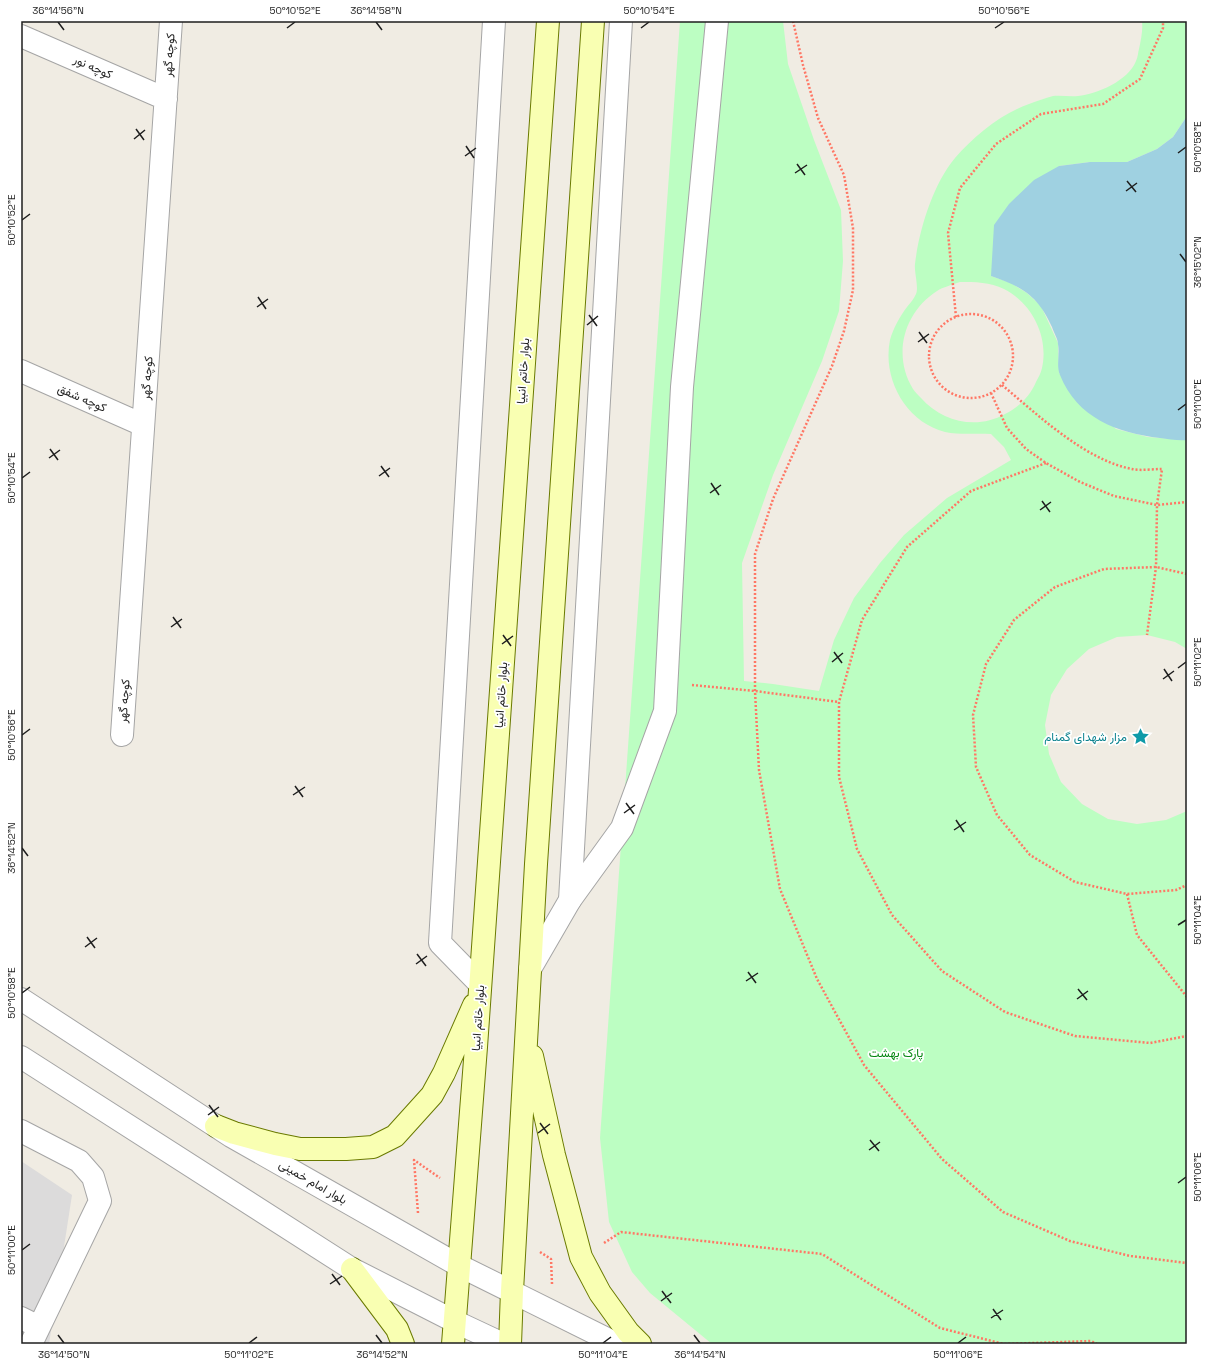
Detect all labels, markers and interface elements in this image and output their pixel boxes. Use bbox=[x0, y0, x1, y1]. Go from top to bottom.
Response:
text: 36°14'56"N bbox=[32, 4, 84, 17]
text: 50°10'52"E bbox=[269, 4, 321, 17]
text: 36°14'58"N bbox=[350, 4, 402, 17]
text: 50°10'54"E bbox=[623, 4, 675, 17]
text: 50°10'56"E bbox=[978, 4, 1030, 17]
street label: کوچه گهر bbox=[159, 33, 179, 78]
street label: کوچه نور bbox=[70, 51, 115, 83]
text: 50°10'58"E bbox=[1191, 121, 1204, 173]
text: 50°10'52"E bbox=[5, 194, 18, 246]
text: 36°15'02"N bbox=[1191, 236, 1204, 288]
street label: بلوار خاتم انبیا bbox=[513, 337, 533, 405]
street label: کوچه گهر bbox=[137, 356, 157, 401]
text: 50°11'00"E bbox=[1191, 379, 1204, 429]
street label: کوچه شفق bbox=[55, 380, 109, 416]
text: 50°10'54"E bbox=[5, 452, 18, 504]
text: 50°11'02"E bbox=[1191, 637, 1204, 687]
street label: بلوار خاتم انبیا bbox=[491, 661, 511, 729]
street label: کوچه گهر bbox=[114, 679, 134, 724]
text: 50°10'56"E bbox=[5, 709, 18, 761]
place icon: مزار شهدای گمنام bbox=[1130, 727, 1150, 747]
place label: مزار شهدای گمنام bbox=[1044, 729, 1127, 745]
text: 36°14'52"N bbox=[5, 822, 18, 874]
text: 50°11'04"E bbox=[1191, 895, 1204, 945]
text: 50°10'58"E bbox=[5, 967, 18, 1019]
street label: بلوار خاتم انبیا bbox=[468, 984, 488, 1052]
park label: پارک بهشت bbox=[869, 1045, 923, 1061]
text: 50°11'06"E bbox=[1191, 1152, 1204, 1202]
street label: بلوار امام خمینی bbox=[276, 1156, 350, 1208]
text: 50°11'00"E bbox=[5, 1225, 18, 1275]
text: 36°14'50"N bbox=[38, 1348, 90, 1361]
text: 50°11'02"E bbox=[224, 1348, 274, 1361]
text: 36°14'52"N bbox=[356, 1348, 408, 1361]
text: 50°11'04"E bbox=[578, 1348, 628, 1361]
text: 36°14'54"N bbox=[674, 1348, 726, 1361]
text: 50°11'06"E bbox=[933, 1348, 983, 1361]

